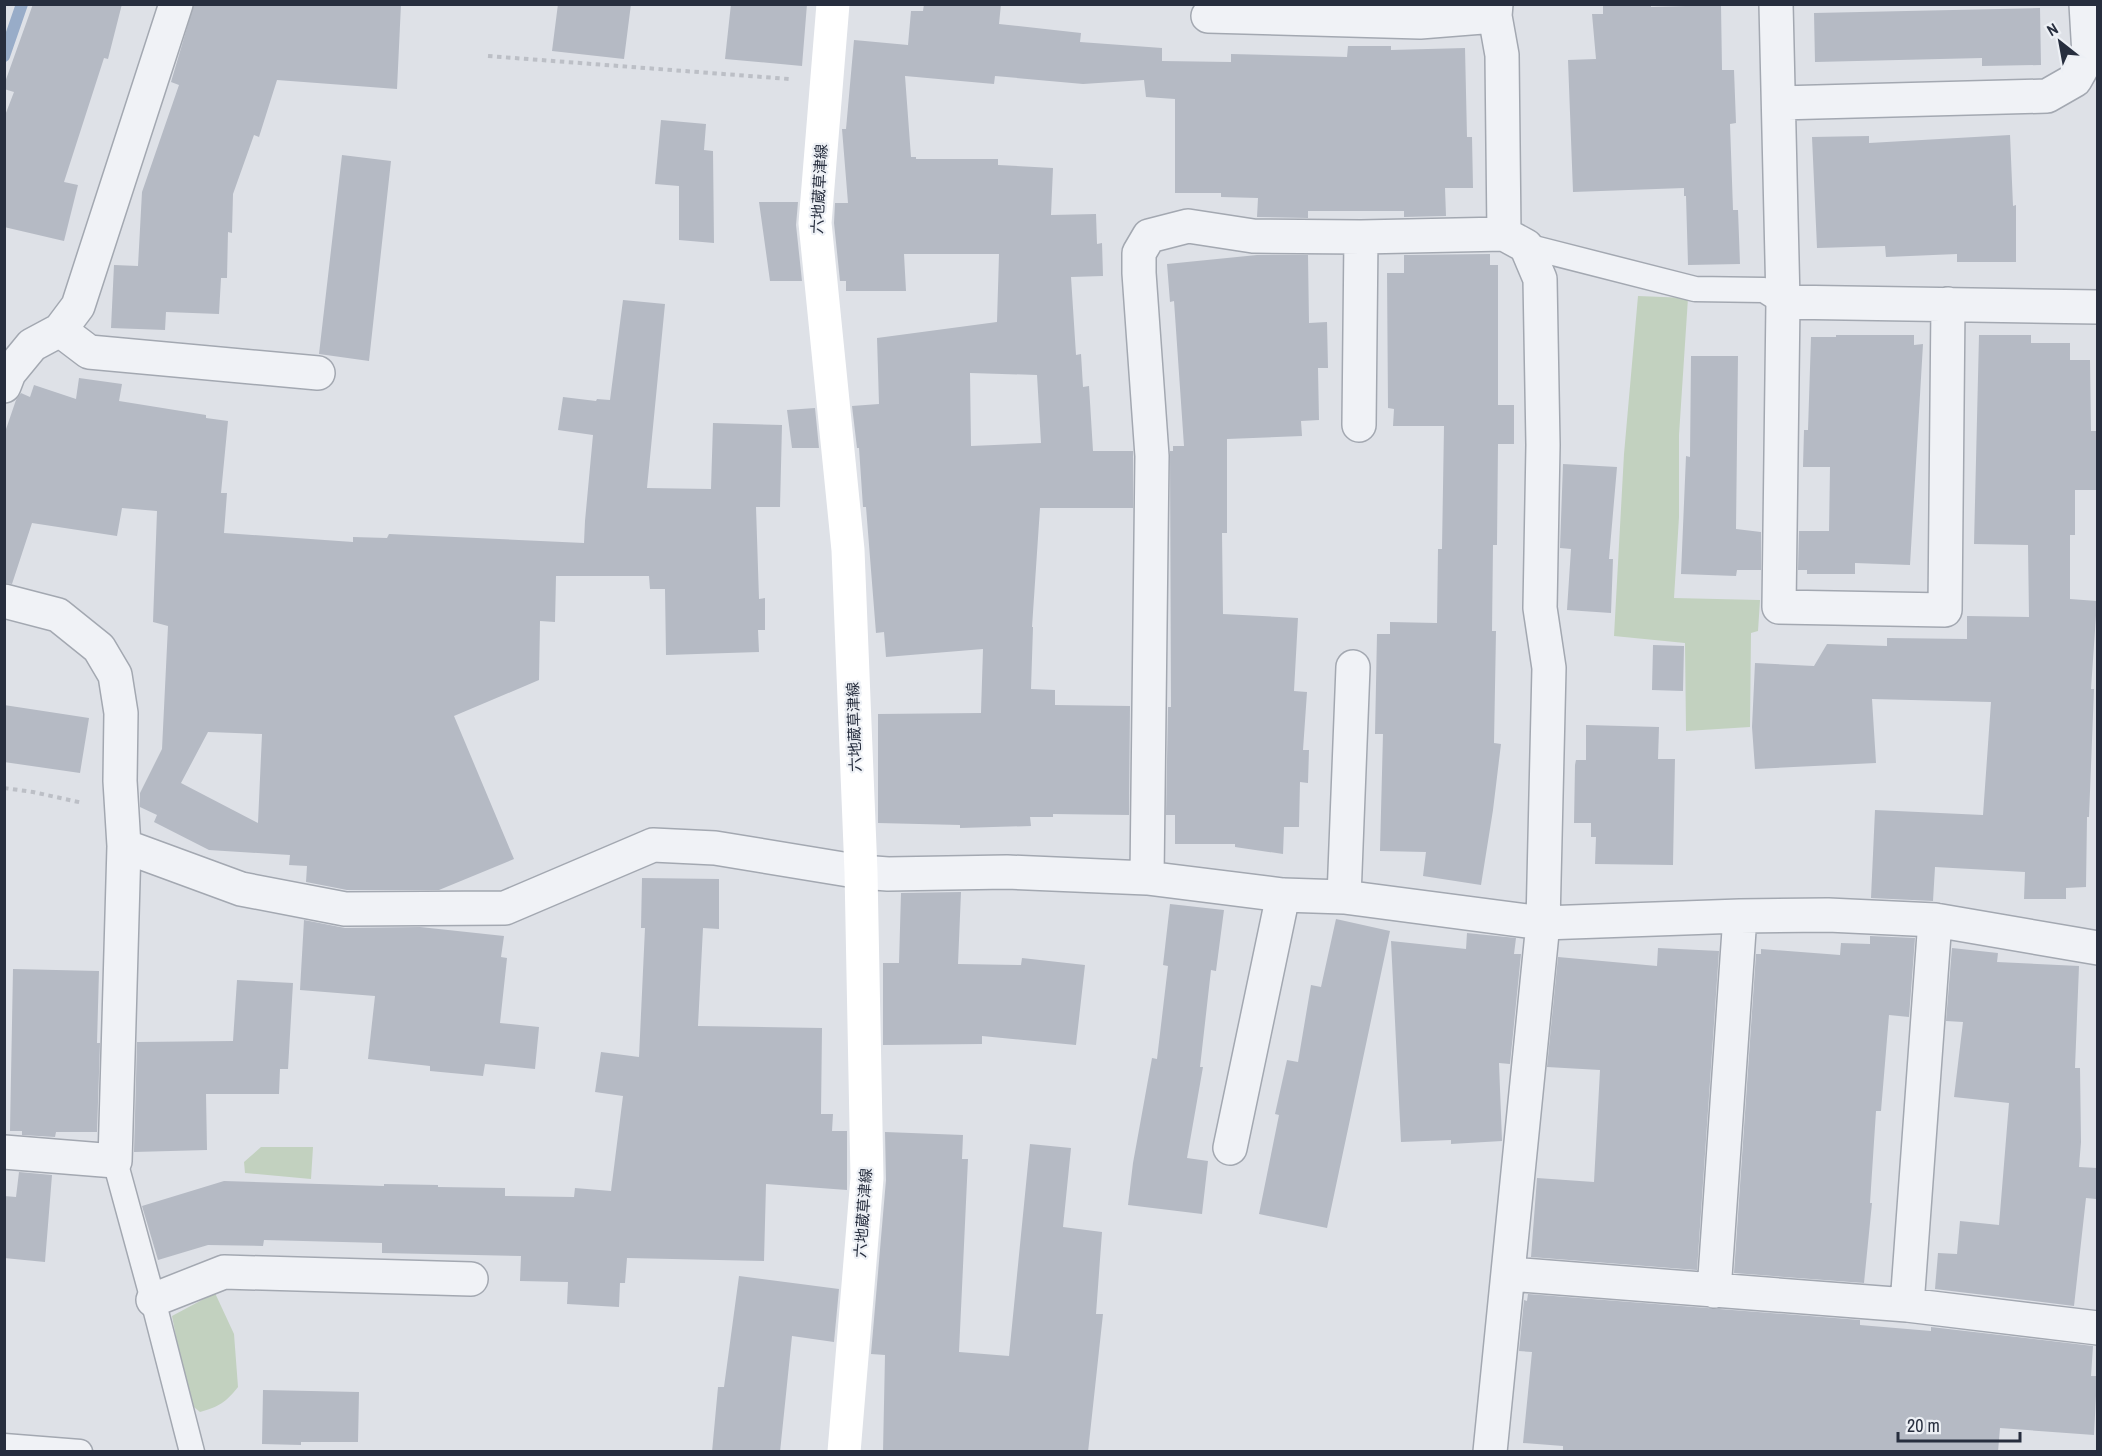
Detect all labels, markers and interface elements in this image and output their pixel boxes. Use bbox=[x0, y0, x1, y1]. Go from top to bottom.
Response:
north arrow bbox=[2030, 12, 2090, 72]
text: N bbox=[2043, 17, 2062, 41]
street label: 六地蔵草津線 bbox=[806, 144, 832, 234]
street label: 六地蔵草津線 bbox=[842, 682, 866, 772]
street label: 六地蔵草津線 bbox=[849, 1167, 877, 1259]
scale bar bbox=[1898, 1405, 2020, 1443]
text: 20 m bbox=[1907, 1413, 1940, 1438]

